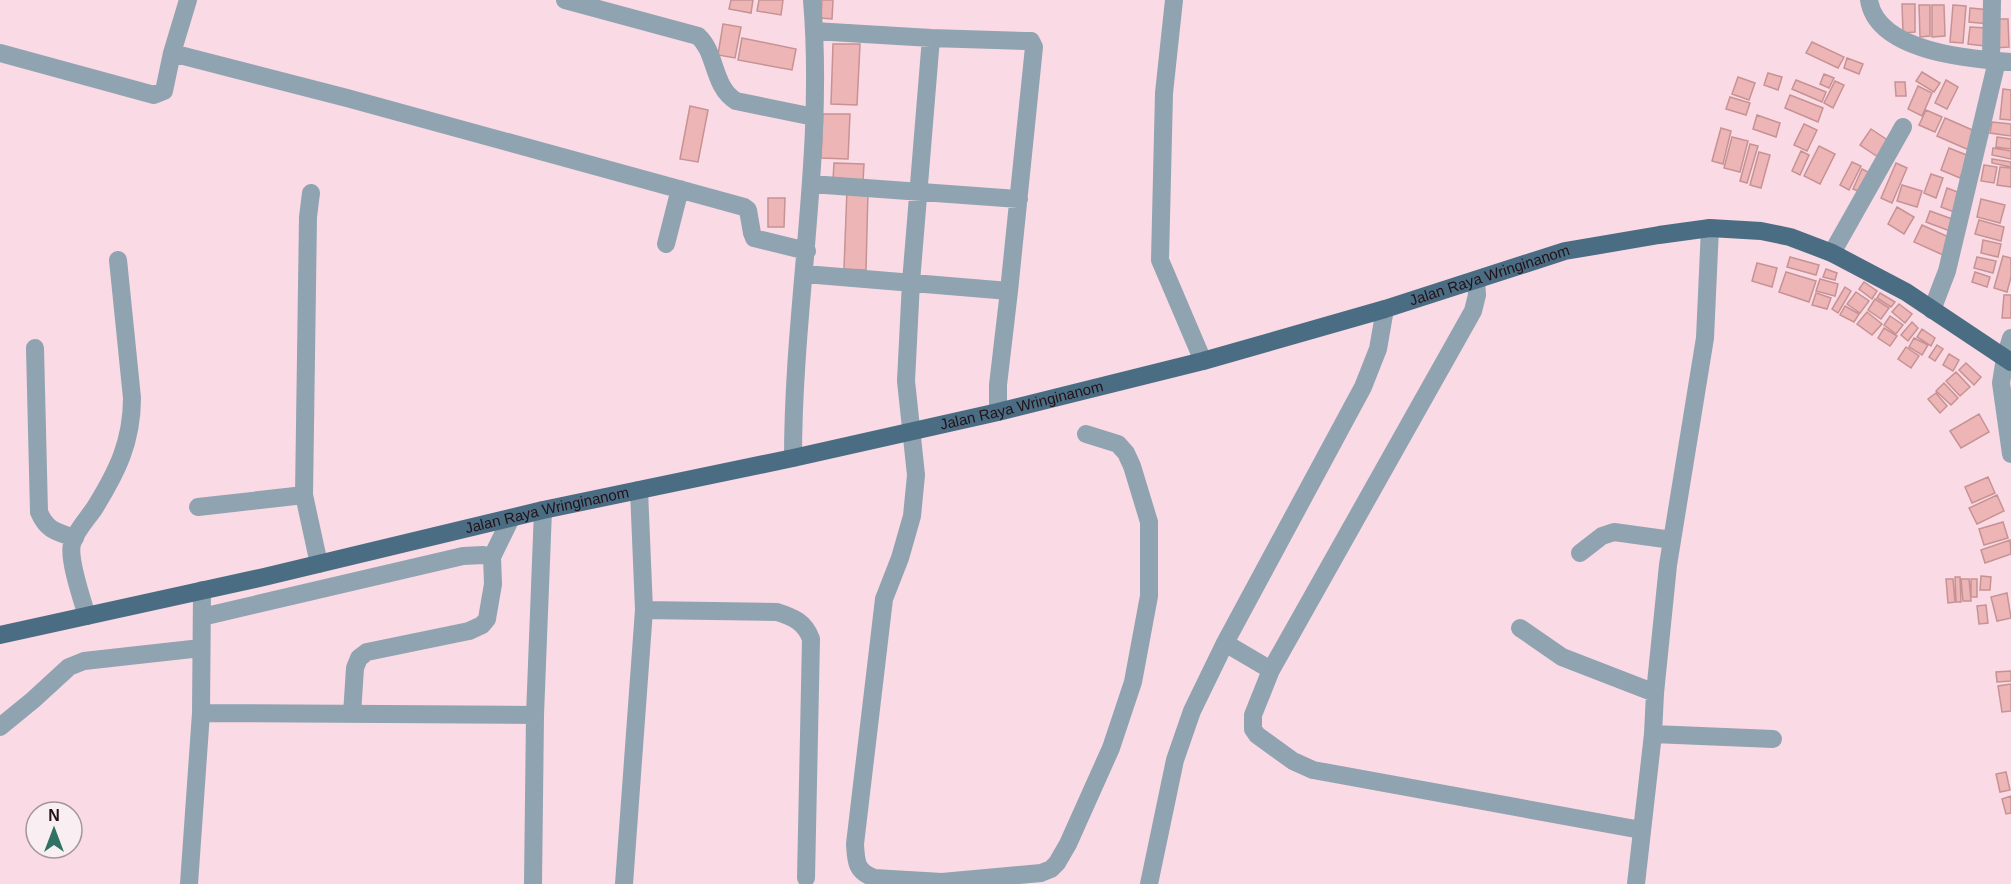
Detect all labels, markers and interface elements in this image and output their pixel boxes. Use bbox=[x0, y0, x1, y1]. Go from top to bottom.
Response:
street label: Jalan Raya Wringinanom bbox=[1407, 241, 1572, 309]
street label: Jalan Raya Wringinanom bbox=[938, 377, 1105, 433]
street label: Jalan Raya Wringinanom bbox=[463, 483, 630, 536]
north arrow bbox=[24, 800, 84, 860]
text: N bbox=[48, 807, 60, 824]

